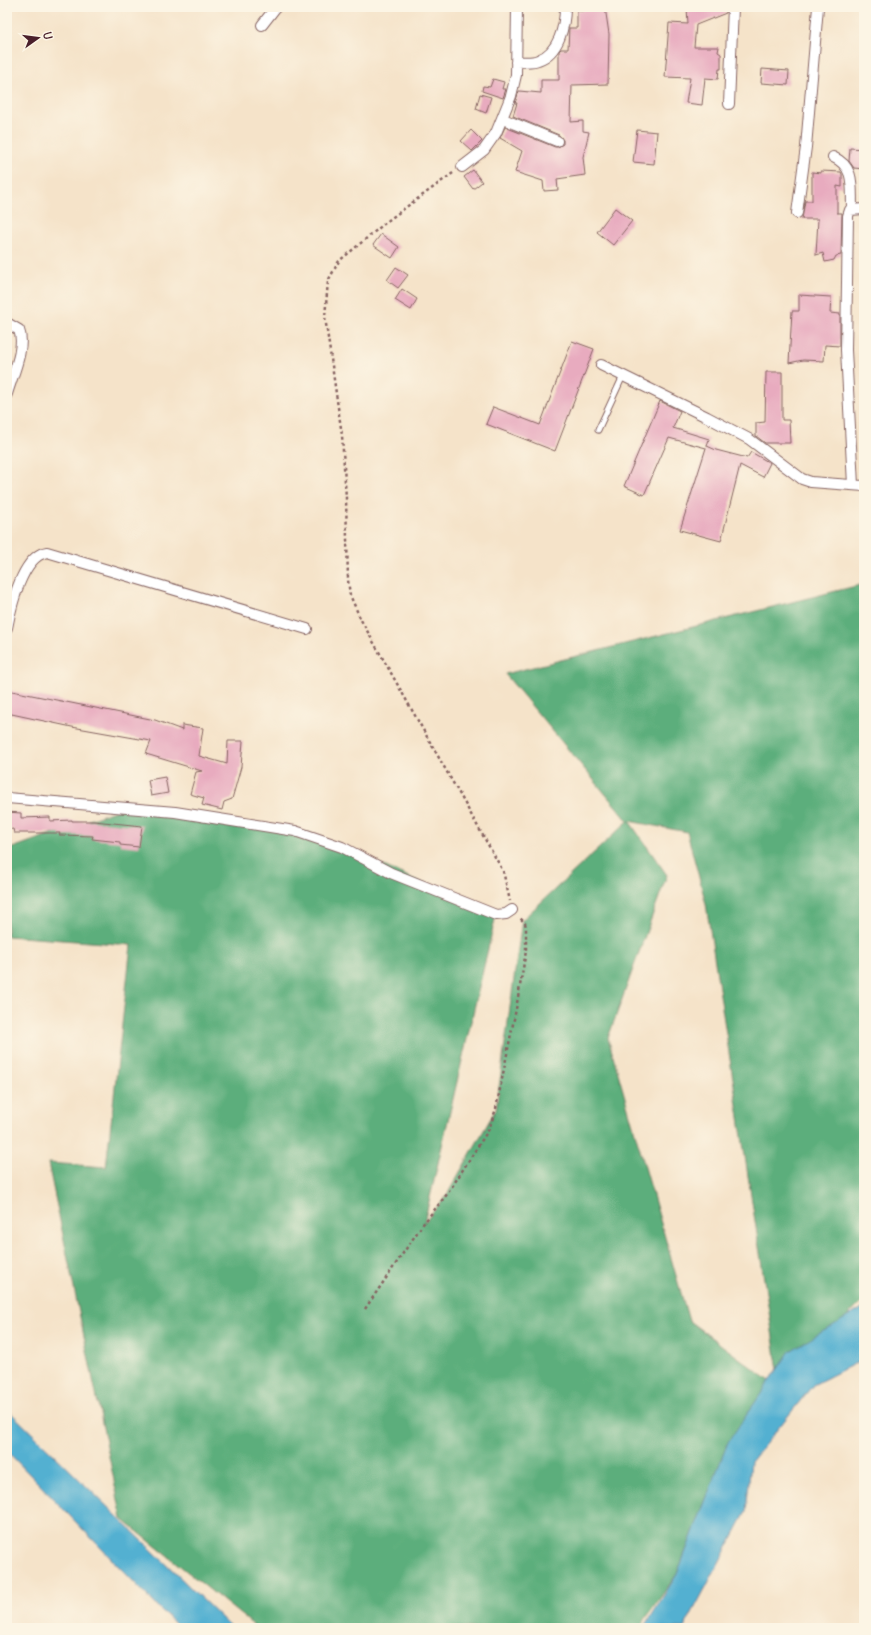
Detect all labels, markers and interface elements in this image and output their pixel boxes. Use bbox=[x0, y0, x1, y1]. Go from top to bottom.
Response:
north arrow bbox=[18, 18, 58, 58]
text: U bbox=[40, 30, 55, 41]

